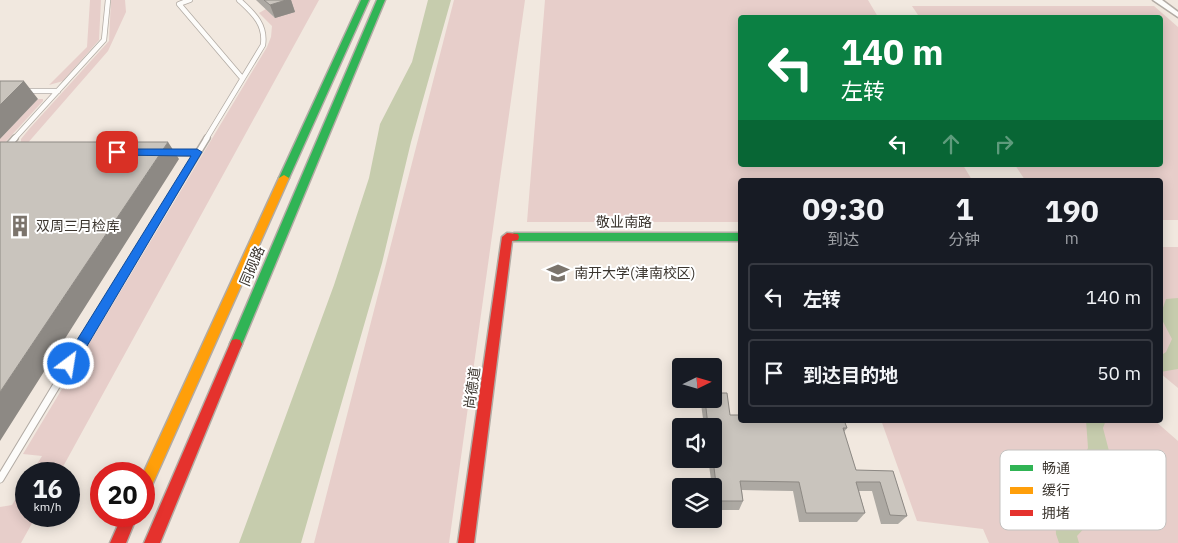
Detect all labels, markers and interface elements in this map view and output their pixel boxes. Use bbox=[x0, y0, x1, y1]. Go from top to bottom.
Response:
text: 140 m bbox=[841, 29, 944, 75]
icon: left bbox=[758, 35, 823, 100]
text: 左转 bbox=[841, 76, 885, 105]
icon: left bbox=[884, 130, 912, 158]
icon: ahead bbox=[937, 130, 965, 158]
icon: right bbox=[990, 130, 1018, 158]
pin bbox=[96, 131, 138, 173]
icon: arrive bbox=[103, 138, 131, 166]
text: 09:30 bbox=[802, 189, 884, 228]
text: 1 bbox=[955, 189, 973, 228]
text: 190 bbox=[1045, 191, 1099, 230]
building icon: 双周三月检库 bbox=[7, 213, 33, 239]
street label: 敬业南路 bbox=[596, 213, 652, 231]
place label: 双周三月检库 bbox=[36, 217, 120, 235]
text: m bbox=[1065, 228, 1079, 248]
text: 到达 bbox=[827, 229, 859, 249]
text: 分钟 bbox=[948, 229, 980, 249]
street label: 同砚路 bbox=[236, 243, 268, 289]
school or university icon: 南开大学(津南校区) bbox=[545, 260, 571, 286]
place label: 南开大学(津南校区) bbox=[574, 264, 695, 282]
icon: left bbox=[760, 283, 788, 311]
text: 140 m bbox=[1086, 285, 1141, 309]
text: 左转 bbox=[803, 287, 841, 311]
position arrow bbox=[42, 337, 94, 389]
north arrow bbox=[672, 358, 722, 408]
map controls bbox=[672, 358, 722, 528]
icon: arrive bbox=[760, 359, 788, 387]
text: 50 m bbox=[1097, 361, 1141, 385]
text: 到达目的地 bbox=[803, 363, 898, 387]
street label: 尚德道 bbox=[460, 366, 484, 410]
button: sound bbox=[672, 418, 722, 468]
legend bbox=[1000, 450, 1166, 530]
text: 畅通 bbox=[1042, 459, 1070, 477]
speed limit sign: 20 bbox=[90, 462, 155, 527]
text: 16 bbox=[32, 472, 63, 505]
button: layers bbox=[672, 478, 722, 528]
text: 缓行 bbox=[1042, 481, 1070, 499]
text: km/h bbox=[33, 499, 62, 514]
text: 拥堵 bbox=[1042, 504, 1070, 522]

